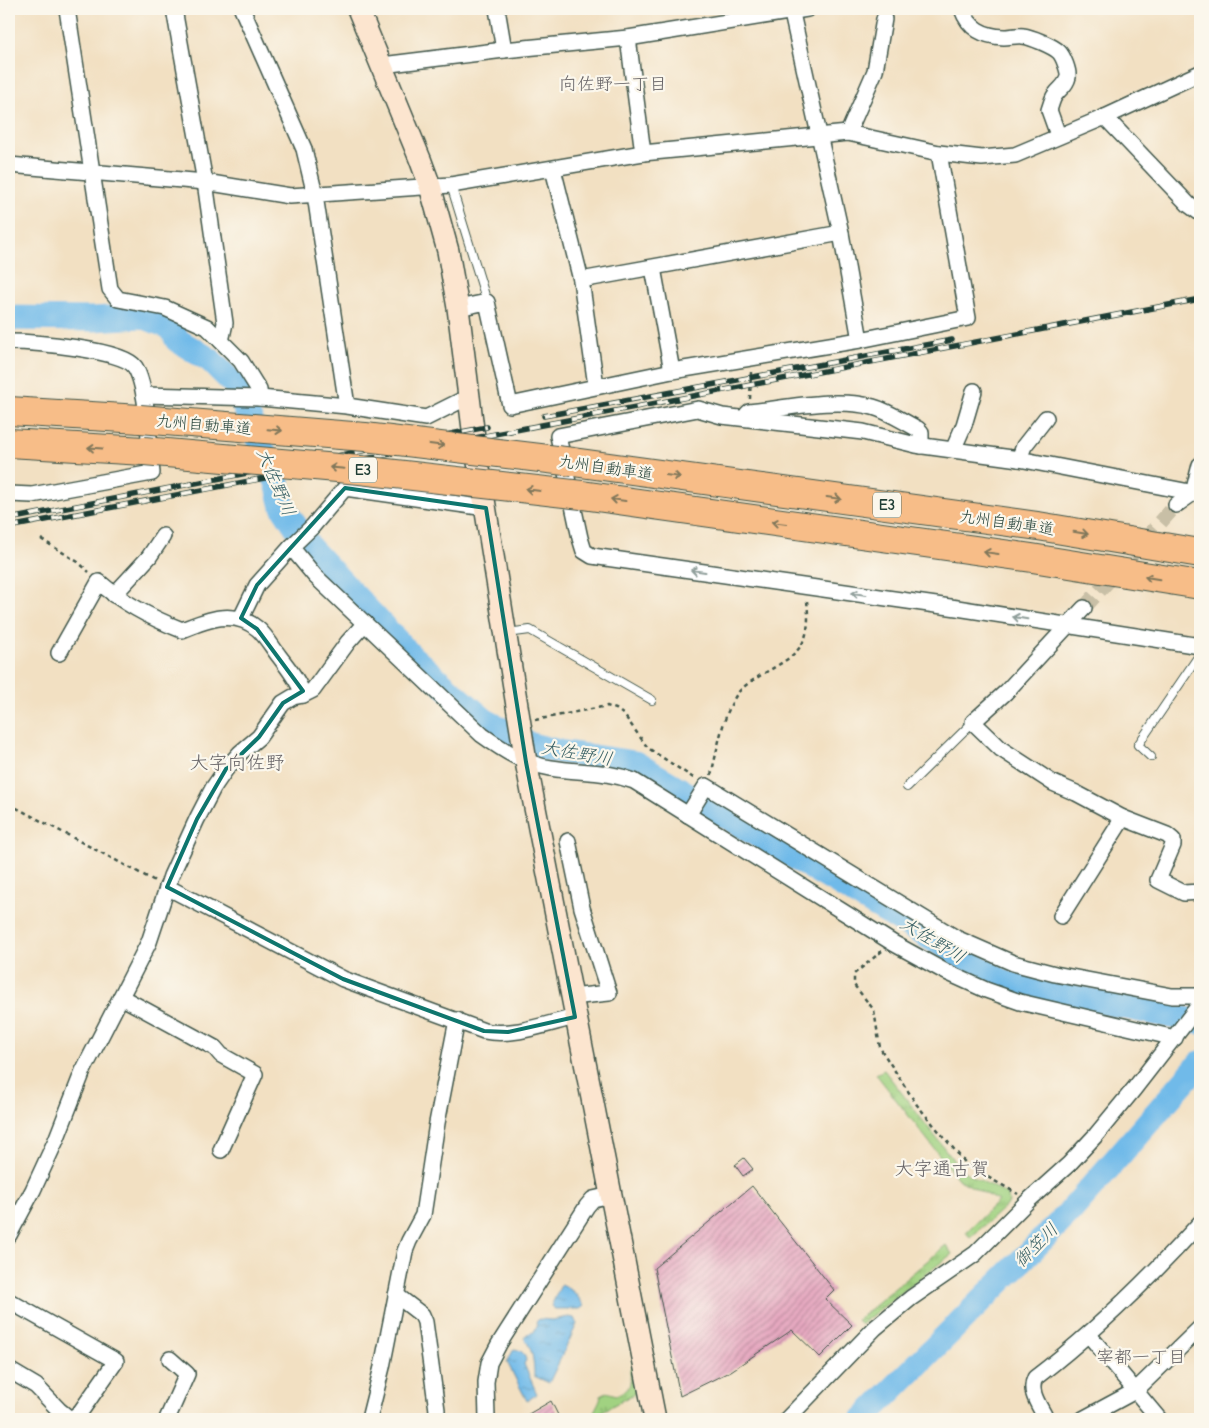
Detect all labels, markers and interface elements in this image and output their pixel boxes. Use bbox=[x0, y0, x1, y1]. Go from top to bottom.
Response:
district label: 向佐野一丁目 bbox=[559, 74, 667, 95]
street label: 九州自動車道 bbox=[155, 412, 253, 438]
one-way arrow bbox=[267, 425, 283, 434]
one-way arrow bbox=[429, 440, 445, 450]
one-way arrow bbox=[87, 444, 103, 453]
water label: 大佐野川 bbox=[252, 445, 299, 519]
street label: 九州自動車道 bbox=[557, 452, 655, 484]
road number: E3 bbox=[349, 458, 377, 482]
one-way arrow bbox=[329, 463, 345, 472]
one-way arrow bbox=[665, 471, 681, 481]
one-way arrow bbox=[525, 485, 541, 495]
road number: E3 bbox=[873, 492, 901, 518]
one-way arrow bbox=[826, 493, 842, 503]
one-way arrow bbox=[610, 495, 626, 505]
street label: 九州自動車道 bbox=[958, 507, 1056, 539]
one-way arrow bbox=[771, 518, 787, 528]
one-way arrow bbox=[1073, 528, 1089, 538]
one-way arrow bbox=[984, 548, 1000, 558]
one-way arrow bbox=[690, 566, 706, 576]
one-way arrow bbox=[1144, 572, 1160, 582]
one-way arrow bbox=[851, 589, 867, 599]
one-way arrow bbox=[1012, 612, 1028, 622]
water label: 大佐野川 bbox=[540, 737, 614, 770]
district label: 大字向佐野 bbox=[189, 752, 285, 774]
water label: 大佐野川 bbox=[896, 913, 969, 968]
district label: 大字通古賀 bbox=[894, 1158, 990, 1180]
water label: 御笠川 bbox=[1010, 1219, 1063, 1272]
district label: 宰都一丁目 bbox=[1096, 1347, 1186, 1368]

